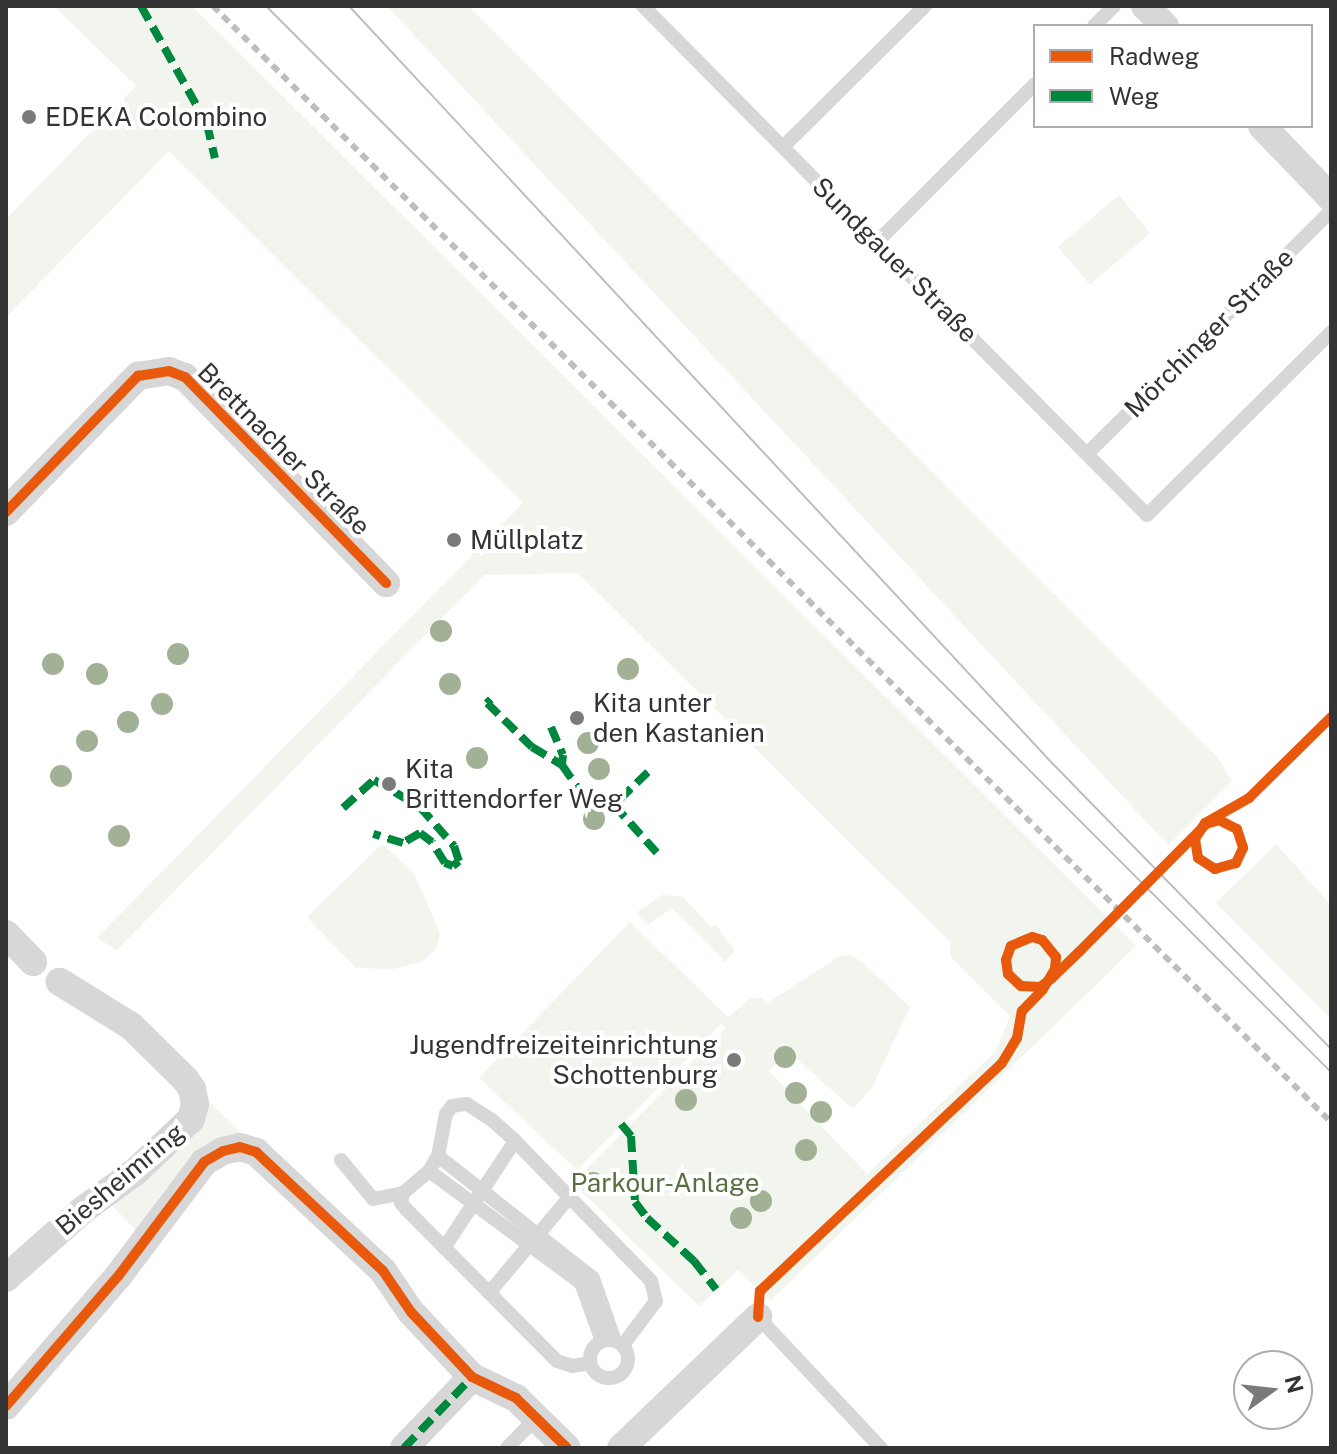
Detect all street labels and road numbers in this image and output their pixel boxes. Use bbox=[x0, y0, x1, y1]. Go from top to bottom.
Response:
street label: Sundgauer Straße bbox=[806, 171, 984, 349]
street label: Mörchinger Straße bbox=[1118, 242, 1300, 424]
street label: Brettnacher Straße bbox=[191, 356, 377, 542]
street label: Biesheimring bbox=[49, 1116, 191, 1242]

